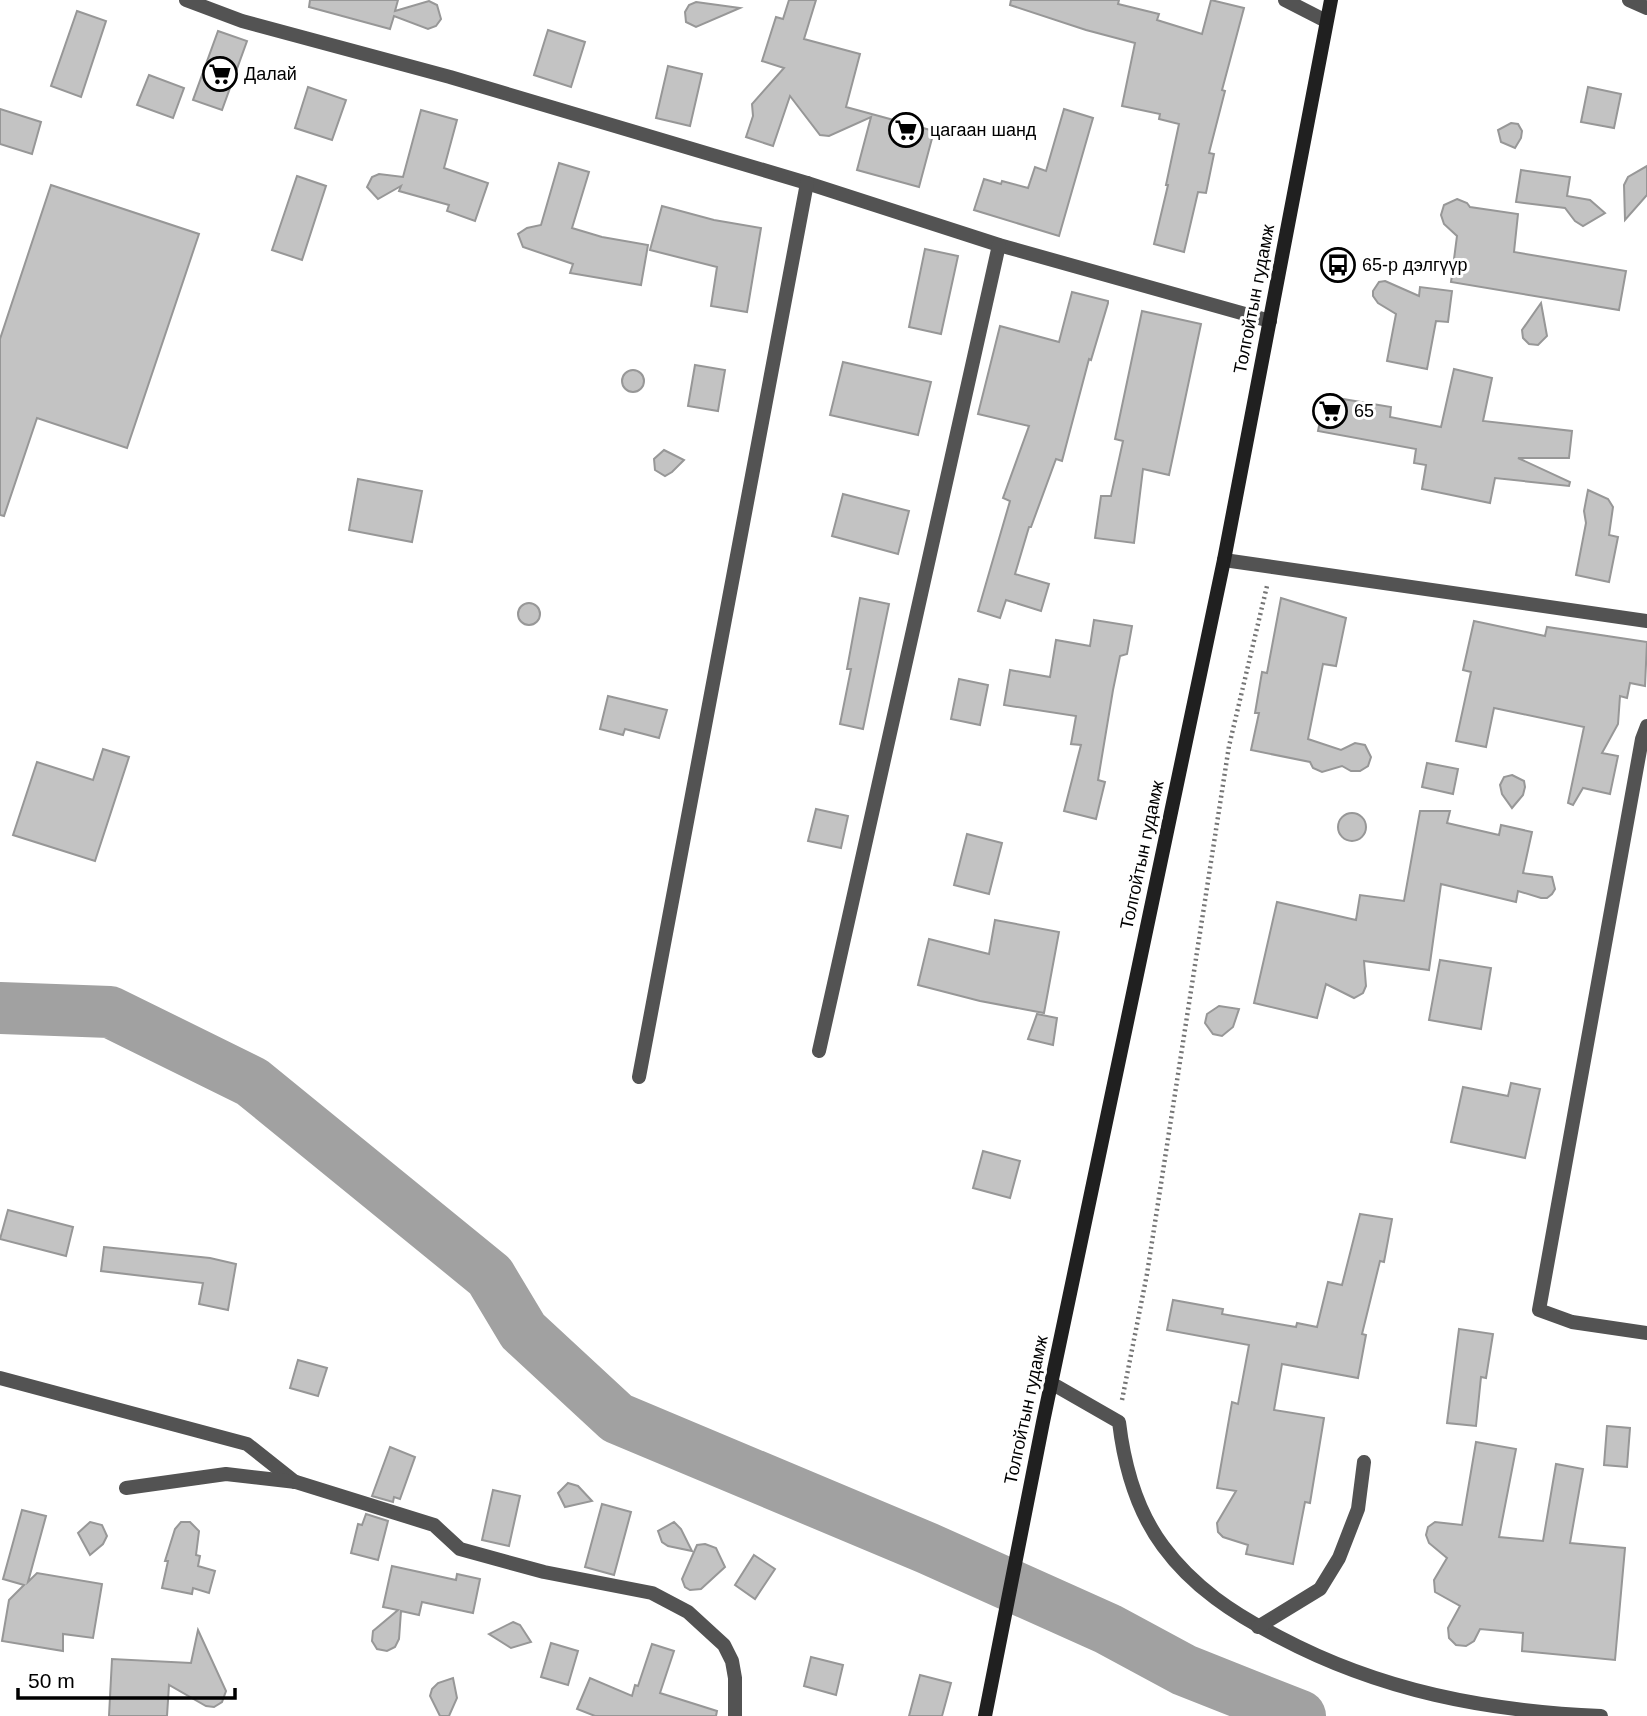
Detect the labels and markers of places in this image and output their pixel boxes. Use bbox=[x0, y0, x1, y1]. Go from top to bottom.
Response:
supermarket icon: Далай bbox=[201, 55, 239, 93]
place label: Далай bbox=[244, 64, 297, 84]
supermarket icon: цагаан шанд bbox=[887, 111, 925, 149]
place label: цагаан шанд bbox=[930, 120, 1037, 140]
bus stop icon: 65-р дэлгүүр bbox=[1319, 246, 1357, 284]
place label: 65-р дэлгүүр bbox=[1362, 255, 1468, 275]
supermarket icon: 65 bbox=[1311, 392, 1349, 430]
place label: 65 bbox=[1354, 401, 1374, 421]

